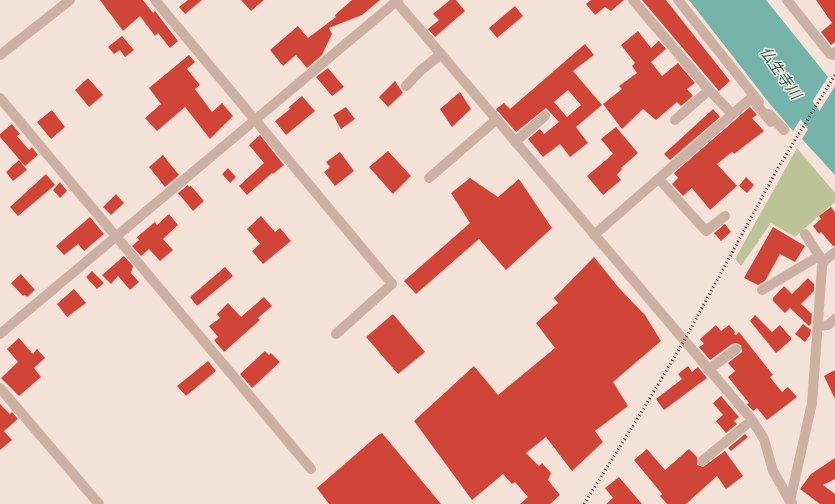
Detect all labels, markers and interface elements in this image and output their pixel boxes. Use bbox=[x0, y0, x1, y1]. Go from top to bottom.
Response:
water label: 仏生寺川 bbox=[755, 43, 805, 103]

